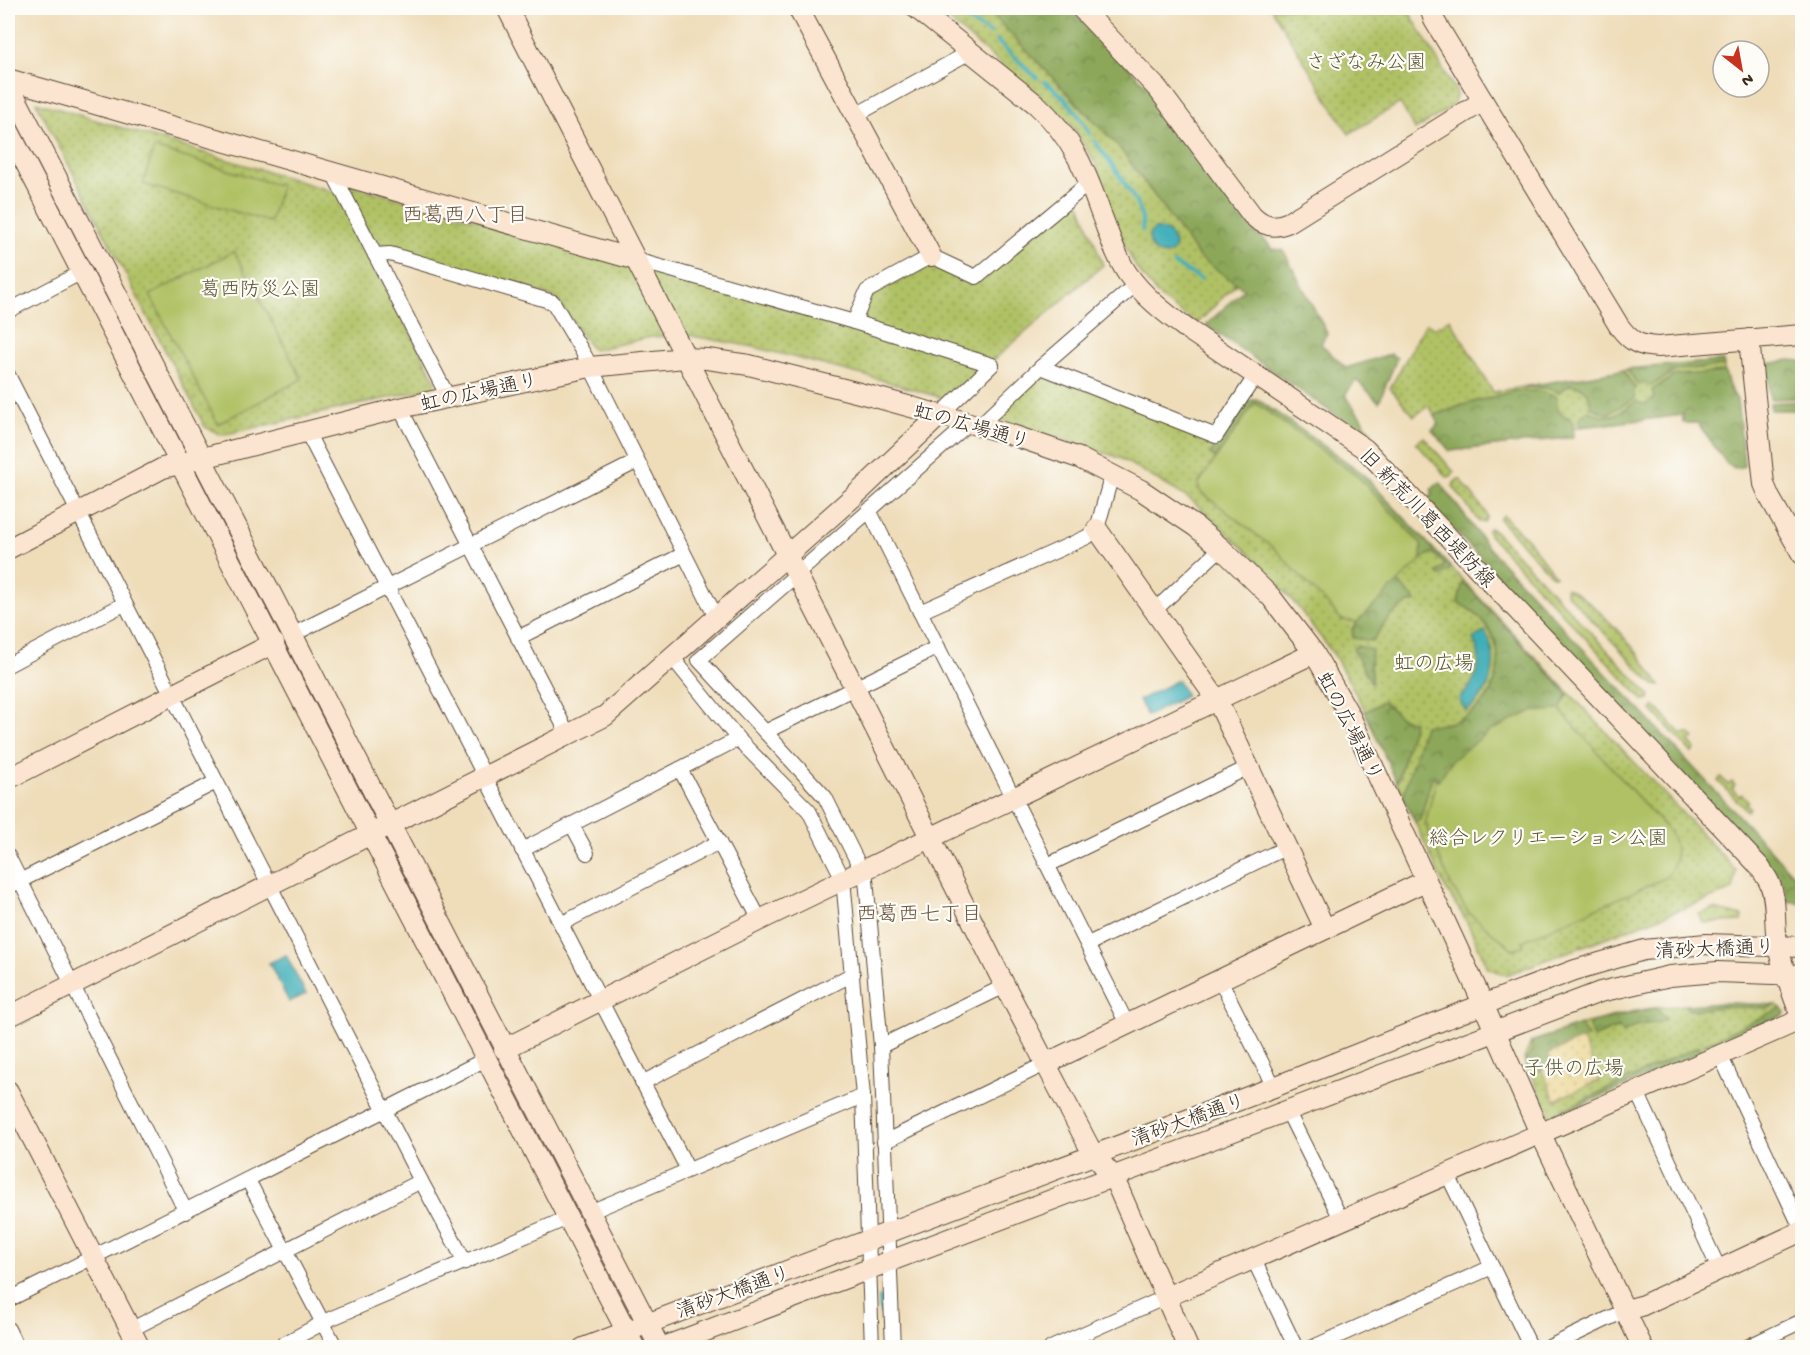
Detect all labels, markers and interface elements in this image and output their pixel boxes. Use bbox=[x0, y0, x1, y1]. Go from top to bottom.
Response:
north arrow bbox=[1711, 39, 1771, 99]
park label: さざなみ公園 bbox=[1306, 52, 1426, 76]
text: N bbox=[1737, 68, 1756, 90]
district label: 西葛西八丁目 bbox=[402, 204, 528, 230]
park label: 葛西防災公園 bbox=[200, 278, 320, 303]
street label: 虹の広場通り bbox=[418, 370, 541, 418]
street label: 虹の広場通り bbox=[910, 400, 1032, 456]
street label: 旧 新荒川葛西堤防線 bbox=[1353, 444, 1499, 594]
park label: 虹の広場 bbox=[1394, 653, 1474, 677]
street label: 虹の広場通り bbox=[1310, 668, 1386, 786]
park label: 総合レクリエーション公園 bbox=[1429, 827, 1667, 852]
district label: 西葛西七丁目 bbox=[856, 903, 982, 929]
street label: 清砂大橋通り bbox=[1655, 936, 1775, 965]
park label: 子供の広場 bbox=[1524, 1058, 1624, 1082]
street label: 清砂大橋通り bbox=[1128, 1089, 1250, 1154]
street label: 清砂大橋通り bbox=[673, 1261, 795, 1326]

